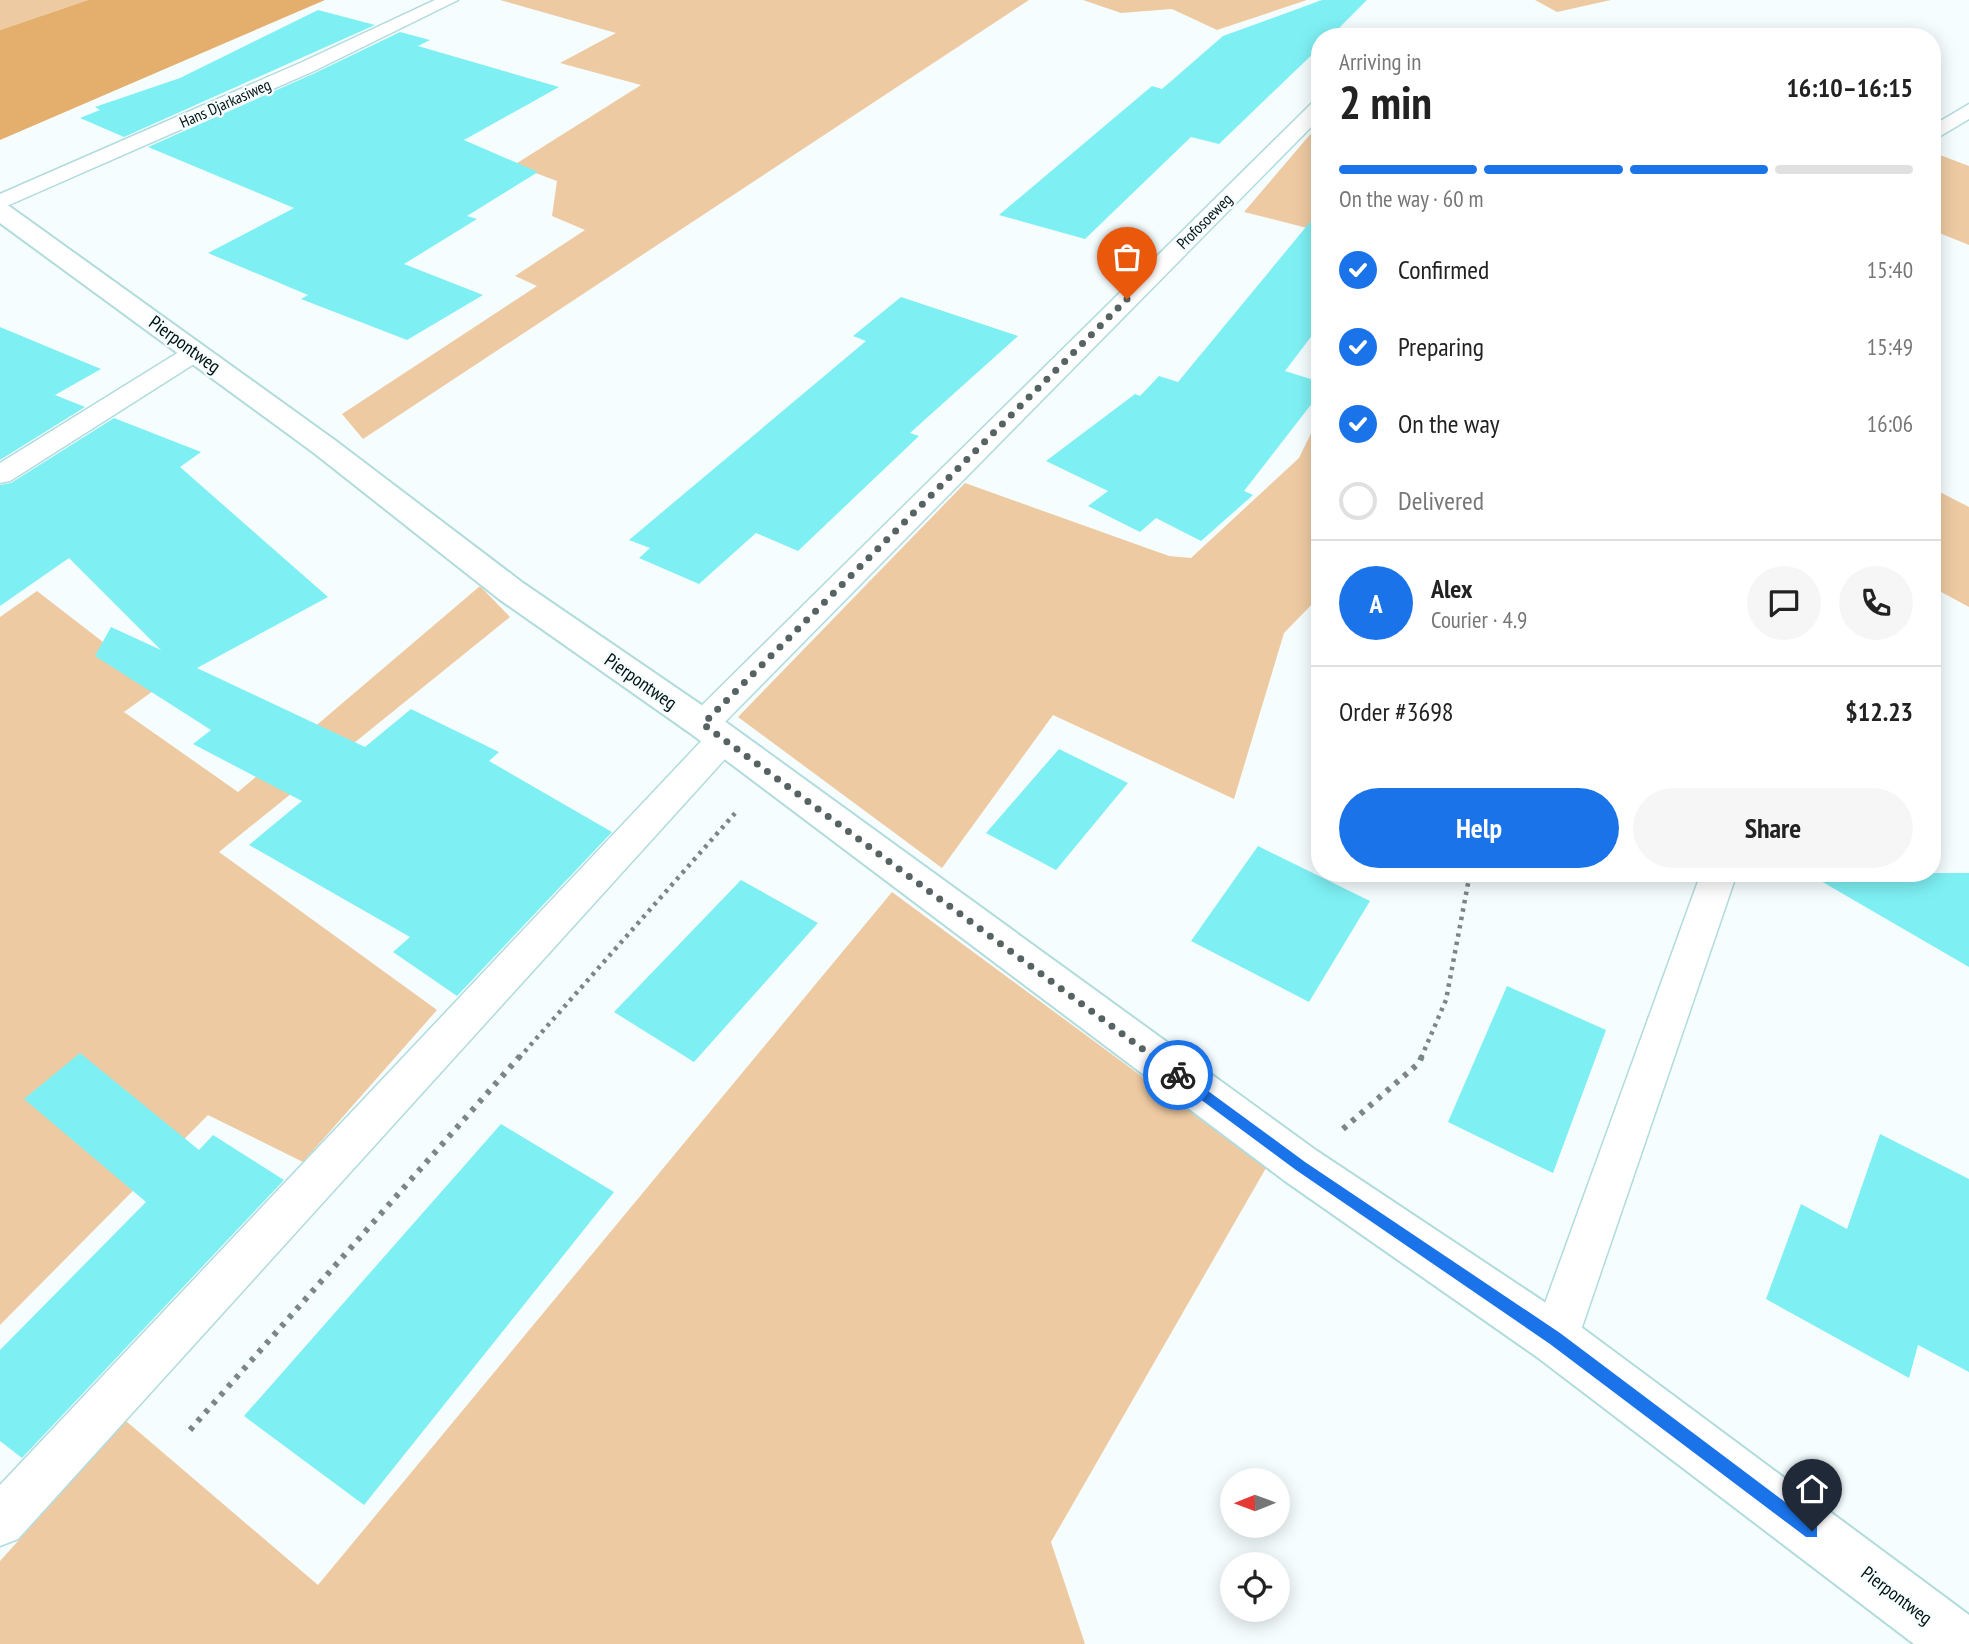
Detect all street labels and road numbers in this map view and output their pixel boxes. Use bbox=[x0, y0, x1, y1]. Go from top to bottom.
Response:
street label: Hans Djarkasiweg bbox=[176, 74, 274, 132]
street label: Profosoeweg bbox=[1172, 189, 1236, 253]
street label: Pierpontweg bbox=[144, 310, 226, 378]
street label: Pierpontweg bbox=[600, 647, 682, 715]
street label: Pierpontweg bbox=[1857, 1561, 1937, 1629]

